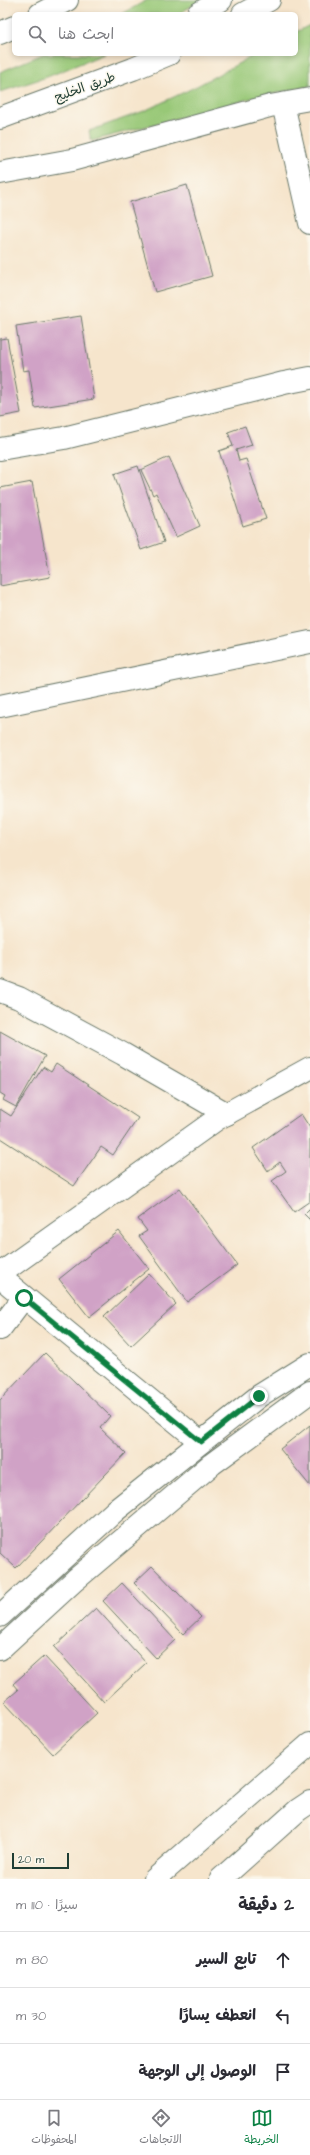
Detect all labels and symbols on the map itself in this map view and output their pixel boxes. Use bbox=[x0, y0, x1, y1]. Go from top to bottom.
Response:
street label: طريق الخليج bbox=[52, 68, 118, 106]
route start bbox=[15, 1289, 33, 1307]
route end bbox=[250, 1387, 268, 1405]
scale bar bbox=[12, 1851, 69, 1870]

